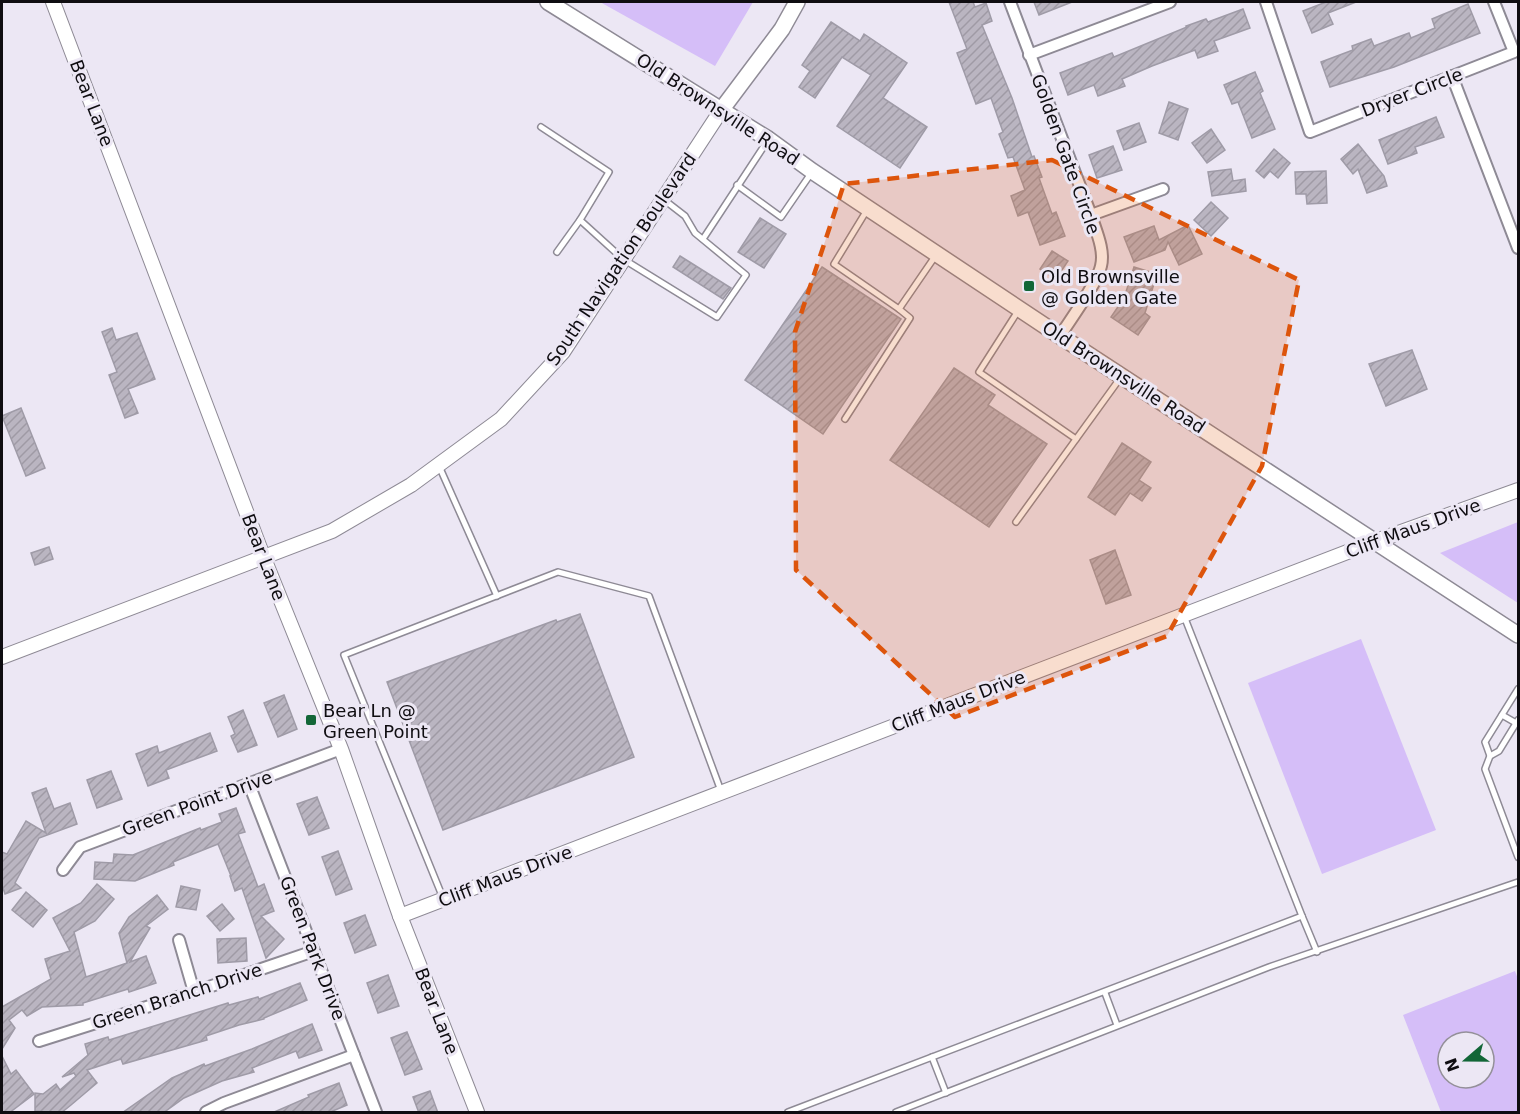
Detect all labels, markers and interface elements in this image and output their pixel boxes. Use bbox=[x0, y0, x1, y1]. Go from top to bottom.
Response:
street label: Old Brownsville Road bbox=[633, 49, 803, 169]
street label: Bear Lane bbox=[66, 57, 118, 149]
street label: Dryer Circle bbox=[1358, 63, 1466, 121]
street label: Golden Gate Circle bbox=[1027, 71, 1105, 237]
street label: South Navigation Boulevard bbox=[542, 149, 700, 369]
place label: Old Brownsville @ Golden Gate bbox=[1041, 266, 1180, 308]
marker: Old Brownsville @ Golden Gate bbox=[1022, 279, 1036, 293]
street label: Old Brownsville Road bbox=[1039, 317, 1209, 437]
street label: Cliff Maus Drive bbox=[1343, 494, 1483, 562]
street label: Bear Lane bbox=[238, 511, 290, 603]
street label: Cliff Maus Drive bbox=[888, 666, 1028, 736]
place label: Bear Ln @ Green Point bbox=[323, 700, 428, 742]
marker: Bear Ln @ Green Point bbox=[304, 713, 318, 727]
street label: Green Point Drive bbox=[119, 766, 275, 840]
street label: Cliff Maus Drive bbox=[435, 841, 575, 911]
street label: Green Park Drive bbox=[276, 873, 350, 1023]
street label: Green Branch Drive bbox=[89, 959, 265, 1033]
street label: Bear Lane bbox=[411, 965, 463, 1057]
north arrow bbox=[1436, 1030, 1496, 1090]
text: N bbox=[1441, 1055, 1464, 1075]

